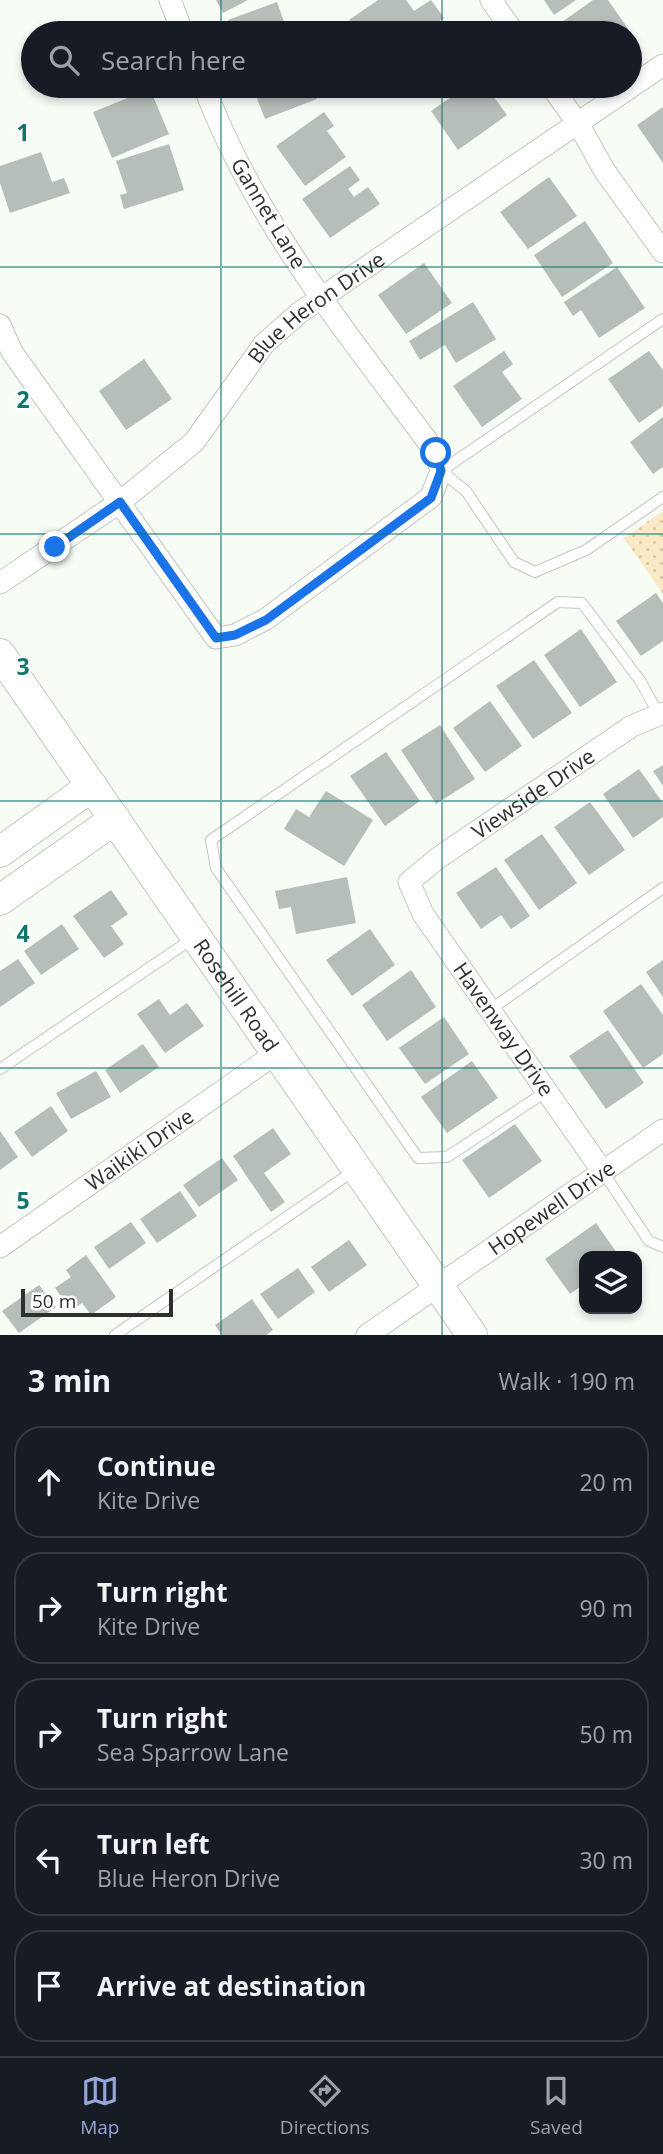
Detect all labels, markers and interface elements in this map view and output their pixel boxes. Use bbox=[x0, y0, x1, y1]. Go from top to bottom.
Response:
search box bbox=[21, 21, 642, 98]
icon: search bbox=[45, 41, 83, 79]
text: Search here bbox=[101, 42, 246, 78]
text: 1 bbox=[16, 116, 30, 148]
street label: Gannet Lane bbox=[225, 152, 313, 274]
street label: Blue Heron Drive bbox=[241, 245, 390, 369]
text: 2 bbox=[16, 383, 30, 415]
route start bbox=[420, 437, 451, 468]
route end bbox=[39, 531, 70, 562]
text: 3 bbox=[16, 650, 30, 682]
street label: Viewside Drive bbox=[466, 742, 600, 845]
text: 4 bbox=[16, 917, 30, 949]
street label: Rosehill Road bbox=[187, 933, 285, 1057]
street label: Havenway Drive bbox=[447, 956, 561, 1102]
street label: Waikiki Drive bbox=[80, 1102, 199, 1197]
street label: Hopewell Drive bbox=[482, 1154, 620, 1261]
text: 5 bbox=[16, 1184, 30, 1216]
map controls bbox=[579, 1251, 642, 1314]
button: layers bbox=[579, 1251, 642, 1314]
scale bar bbox=[21, 1286, 173, 1318]
text: 50 m bbox=[32, 1288, 76, 1314]
text: 3 min bbox=[28, 1360, 111, 1401]
text: Walk · 190 m bbox=[498, 1365, 635, 1397]
text: Continue bbox=[97, 1448, 216, 1484]
icon: ahead bbox=[30, 1463, 68, 1501]
text: 20 m bbox=[579, 1466, 633, 1498]
text: Kite Drive bbox=[97, 1484, 200, 1516]
text: Turn right bbox=[97, 1574, 228, 1610]
icon: right bbox=[30, 1589, 68, 1627]
text: 90 m bbox=[579, 1592, 633, 1624]
text: Kite Drive bbox=[97, 1610, 200, 1642]
text: Turn right bbox=[97, 1700, 228, 1736]
icon: right bbox=[30, 1715, 68, 1753]
text: 50 m bbox=[579, 1718, 633, 1750]
text: Sea Sparrow Lane bbox=[97, 1736, 289, 1768]
text: Turn left bbox=[97, 1826, 209, 1862]
icon: left bbox=[30, 1841, 68, 1879]
text: 30 m bbox=[579, 1844, 633, 1876]
text: Blue Heron Drive bbox=[97, 1862, 280, 1894]
icon: arrive bbox=[30, 1967, 68, 2005]
text: Arrive at destination bbox=[97, 1968, 366, 2004]
tab: Map bbox=[80, 2072, 119, 2140]
tab: Directions bbox=[280, 2072, 370, 2140]
tab: Saved bbox=[530, 2072, 583, 2140]

